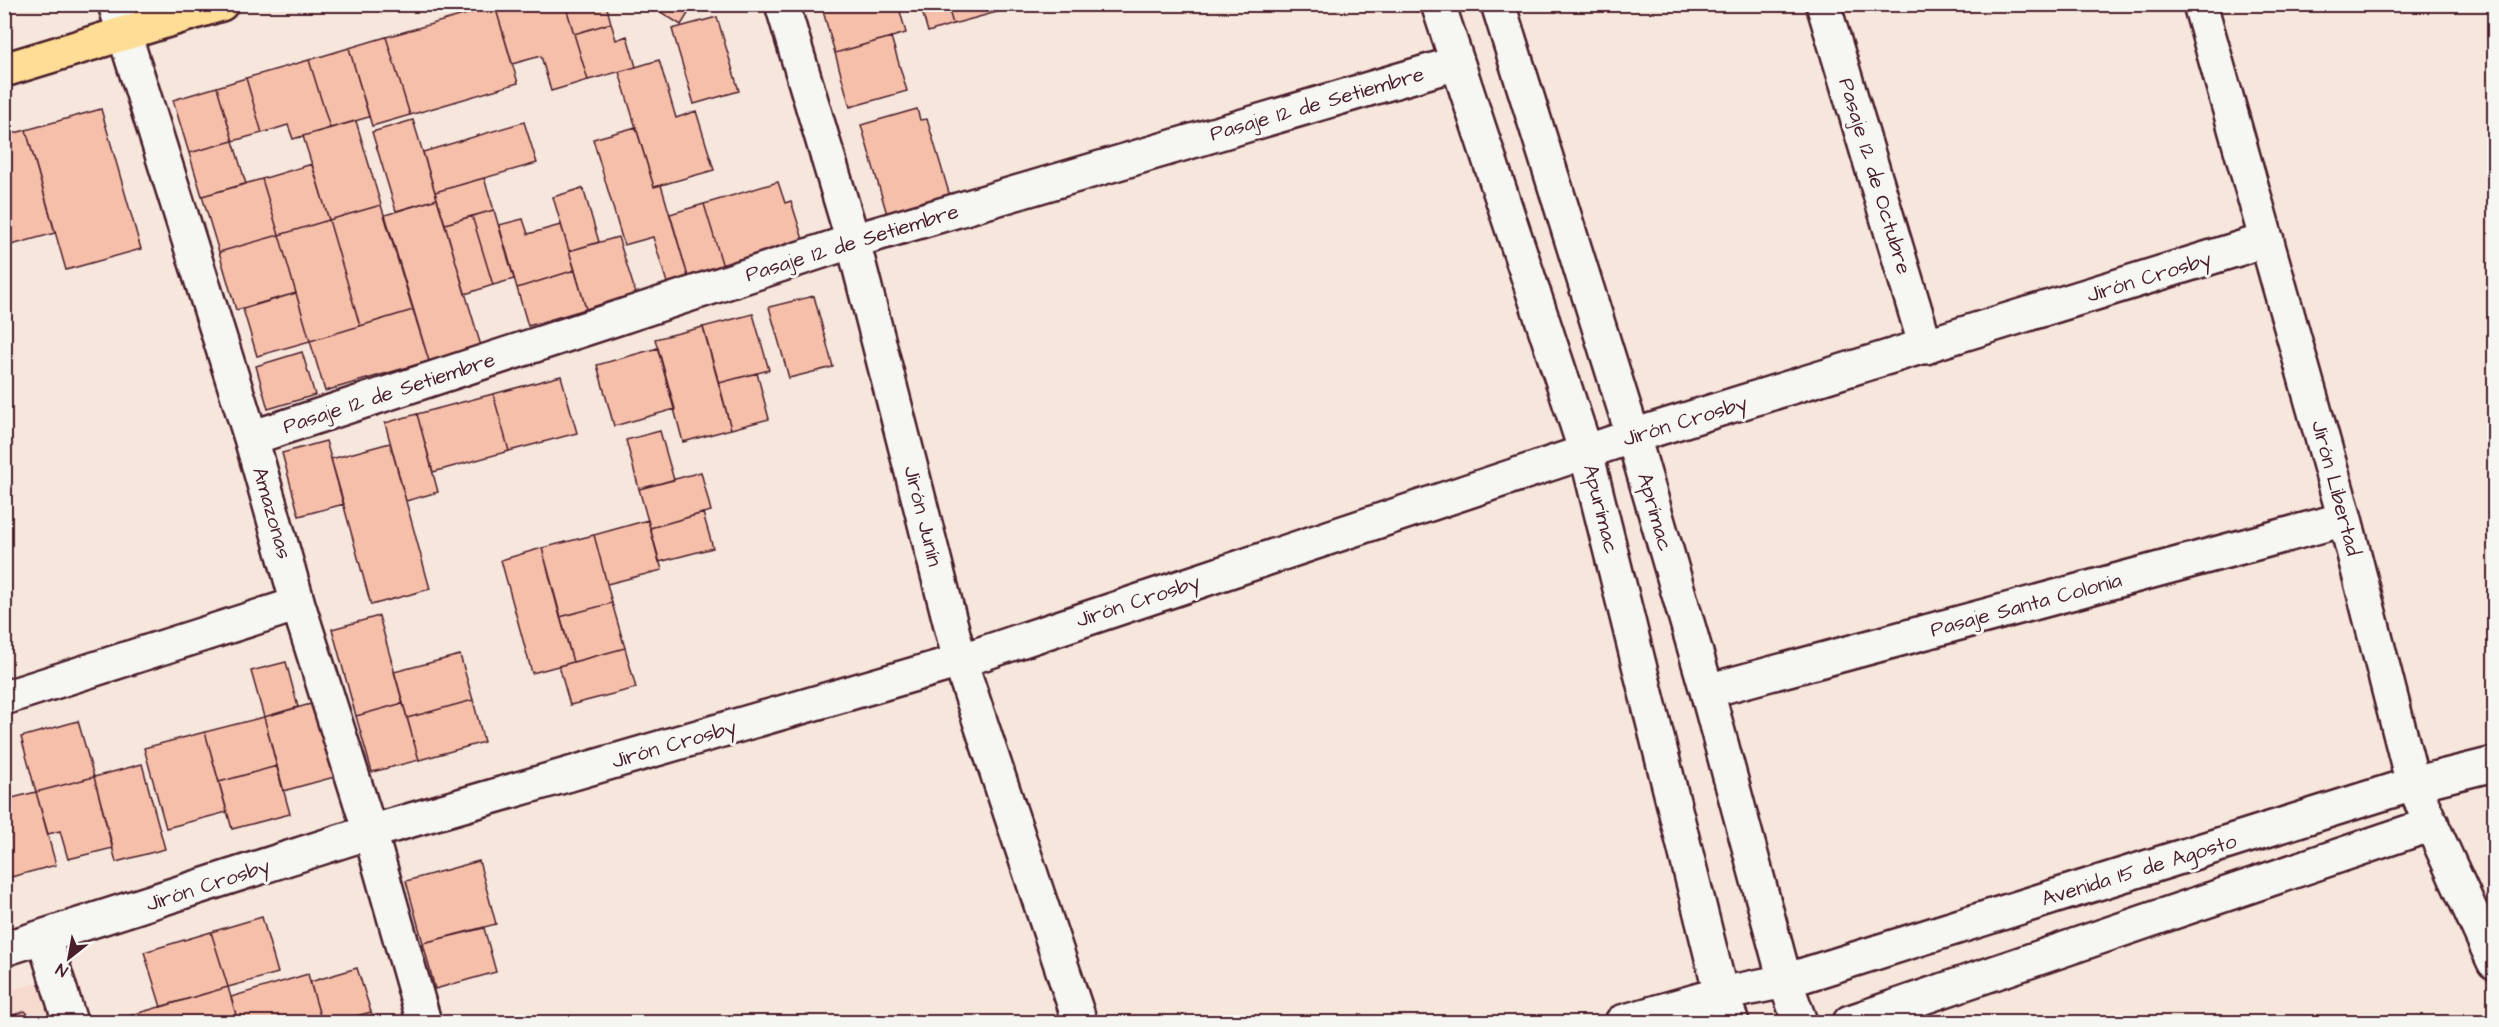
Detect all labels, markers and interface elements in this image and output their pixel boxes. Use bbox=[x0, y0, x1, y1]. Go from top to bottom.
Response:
street label: Pasaje 12 de Setiembre bbox=[1207, 60, 1427, 148]
street label: Pasaje 12 de Octubre bbox=[1831, 74, 1919, 278]
street label: Pasaje 12 de Setiembre bbox=[742, 197, 962, 289]
street label: Jirón Crosby bbox=[2083, 244, 2216, 312]
street label: Pasaje 12 de Setiembre bbox=[279, 345, 499, 441]
street label: Jirón Crosby bbox=[1619, 388, 1752, 456]
street label: Jirón Libertad bbox=[2304, 417, 2368, 559]
street label: Apurímac bbox=[1575, 461, 1626, 557]
street label: Jirón Junín bbox=[897, 463, 949, 569]
street label: Amazonas bbox=[245, 464, 299, 562]
street label: Aprímac bbox=[1629, 469, 1680, 555]
street label: Pasaje Santa Colonia bbox=[1927, 565, 2125, 645]
street label: Jirón Crosby bbox=[1072, 567, 1205, 637]
street label: Jirón Crosby bbox=[608, 712, 741, 778]
street label: Avenida 15 de Agosto bbox=[2038, 826, 2241, 915]
street label: Jirón Crosby bbox=[142, 851, 275, 921]
north arrow bbox=[39, 928, 99, 988]
text: N bbox=[52, 958, 72, 982]

